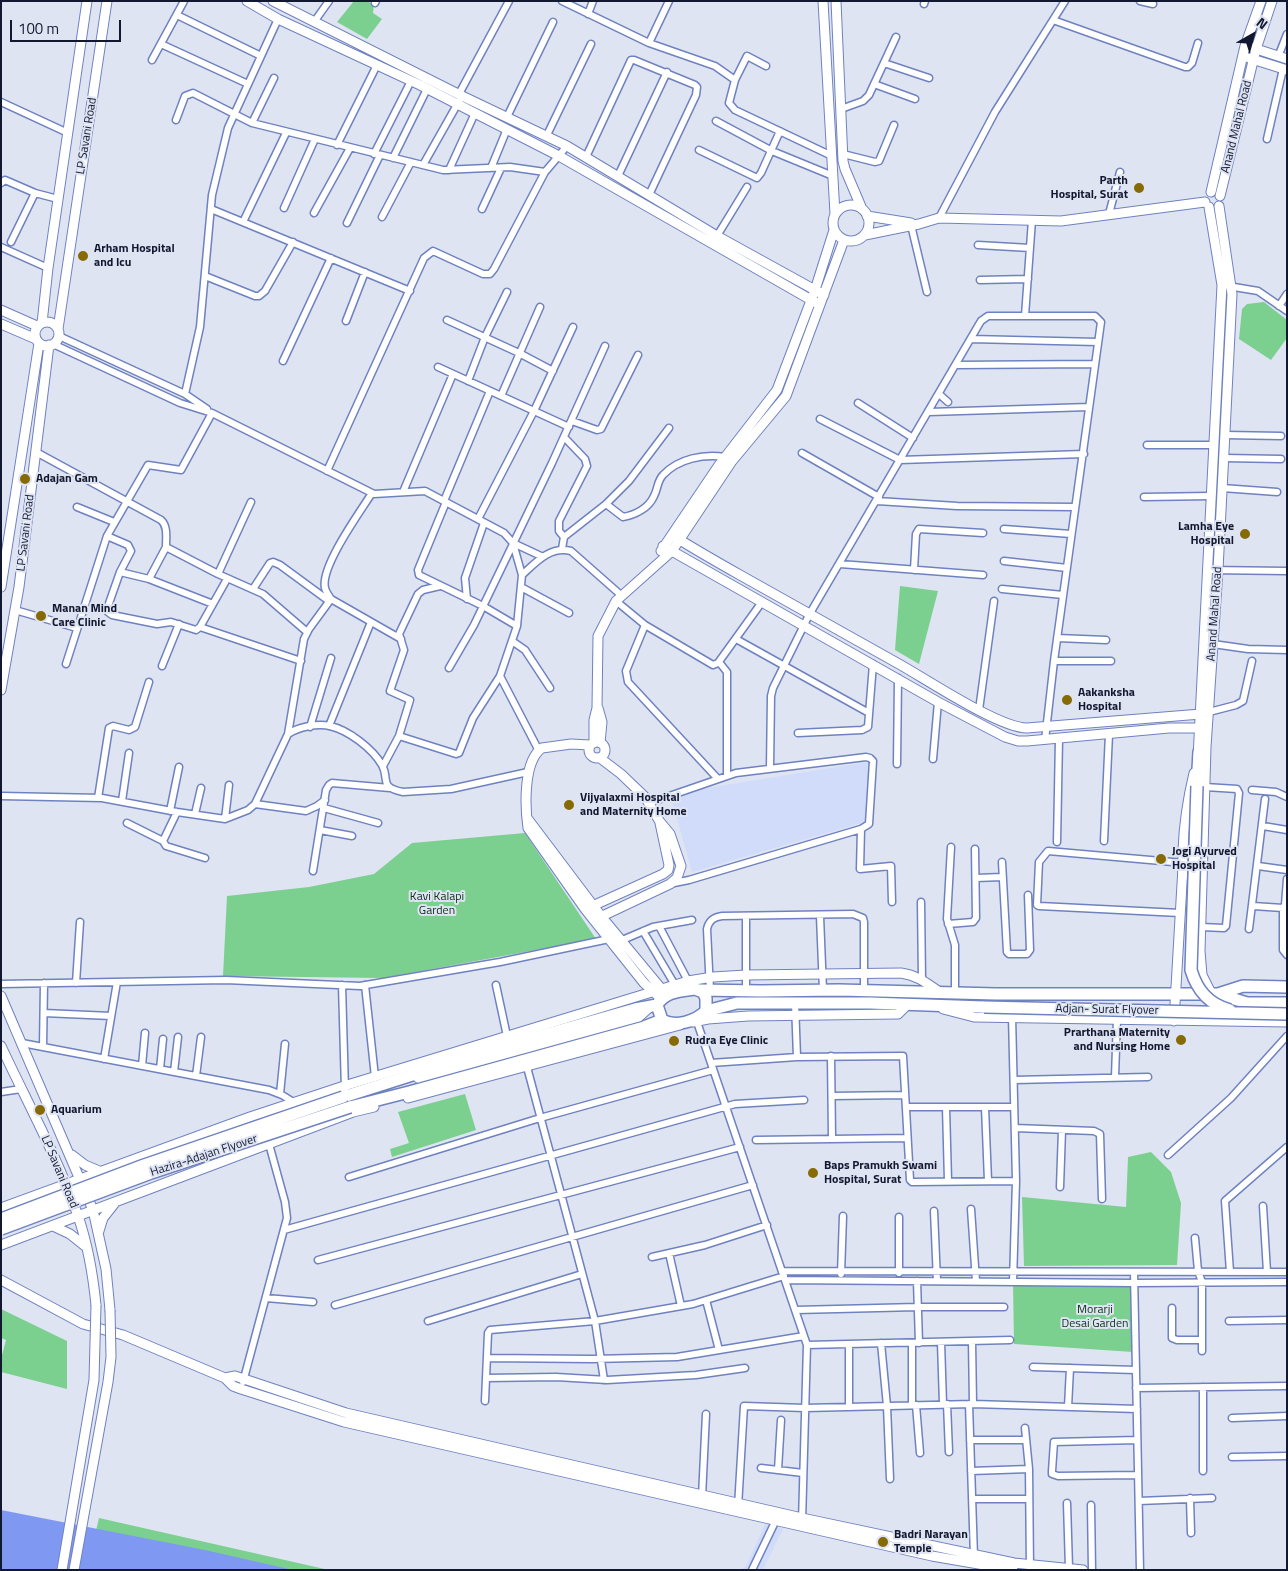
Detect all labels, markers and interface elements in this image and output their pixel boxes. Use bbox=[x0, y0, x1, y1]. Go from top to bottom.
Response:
scale bar bbox=[12, 10, 124, 42]
north arrow bbox=[1228, 10, 1278, 60]
text: N bbox=[1252, 12, 1273, 34]
text: 100 m bbox=[18, 17, 59, 40]
street label: Anand Mahal Road bbox=[1219, 79, 1255, 175]
street label: LP Savani Road bbox=[74, 97, 100, 175]
place label: Parth Hospital, Surat bbox=[1051, 174, 1128, 202]
marker: Parth Hospital, Surat bbox=[1132, 181, 1146, 195]
place label: Arham Hospital and Icu bbox=[94, 242, 175, 270]
marker: Arham Hospital and Icu bbox=[76, 249, 90, 263]
marker: Adajan Gam bbox=[18, 472, 32, 486]
place label: Adajan Gam bbox=[36, 472, 98, 486]
street label: LP Savani Road bbox=[14, 494, 38, 572]
place label: Lamha Eye Hospital bbox=[1178, 520, 1234, 548]
marker: Lamha Eye Hospital bbox=[1238, 527, 1252, 541]
street label: Anand Mahal Road bbox=[1205, 566, 1225, 662]
place label: Manan Mind Care Clinic bbox=[52, 602, 117, 630]
marker: Manan Mind Care Clinic bbox=[34, 609, 48, 623]
place label: Aakanksha Hospital bbox=[1078, 686, 1135, 714]
marker: Aakanksha Hospital bbox=[1060, 693, 1074, 707]
place label: Vijyalaxmi Hospital and Maternity Home bbox=[580, 791, 687, 819]
marker: Vijyalaxmi Hospital and Maternity Home bbox=[562, 798, 576, 812]
place label: Jogi Ayurved Hospital bbox=[1172, 845, 1237, 873]
marker: Jogi Ayurved Hospital bbox=[1154, 852, 1168, 866]
park label: Kavi Kalapi Garden bbox=[410, 890, 464, 918]
street label: Adjan- Surat Flyover bbox=[1055, 1002, 1159, 1018]
place label: Prarthana Maternity and Nursing Home bbox=[1064, 1026, 1170, 1054]
marker: Prarthana Maternity and Nursing Home bbox=[1174, 1033, 1188, 1047]
marker: Rudra Eye Clinic bbox=[667, 1034, 681, 1048]
place label: Rudra Eye Clinic bbox=[685, 1034, 768, 1048]
marker: Aquarium bbox=[33, 1103, 47, 1117]
place label: Aquarium bbox=[51, 1103, 102, 1117]
street label: Hazira-Adajan Flyover bbox=[149, 1132, 259, 1180]
street label: LP Savani Road bbox=[37, 1134, 81, 1210]
place label: Baps Pramukh Swami Hospital, Surat bbox=[824, 1159, 937, 1187]
marker: Baps Pramukh Swami Hospital, Surat bbox=[806, 1166, 820, 1180]
park label: Morarji Desai Garden bbox=[1062, 1303, 1128, 1331]
place label: Badri Narayan Temple bbox=[894, 1528, 968, 1556]
marker: Badri Narayan Temple bbox=[876, 1535, 890, 1549]

